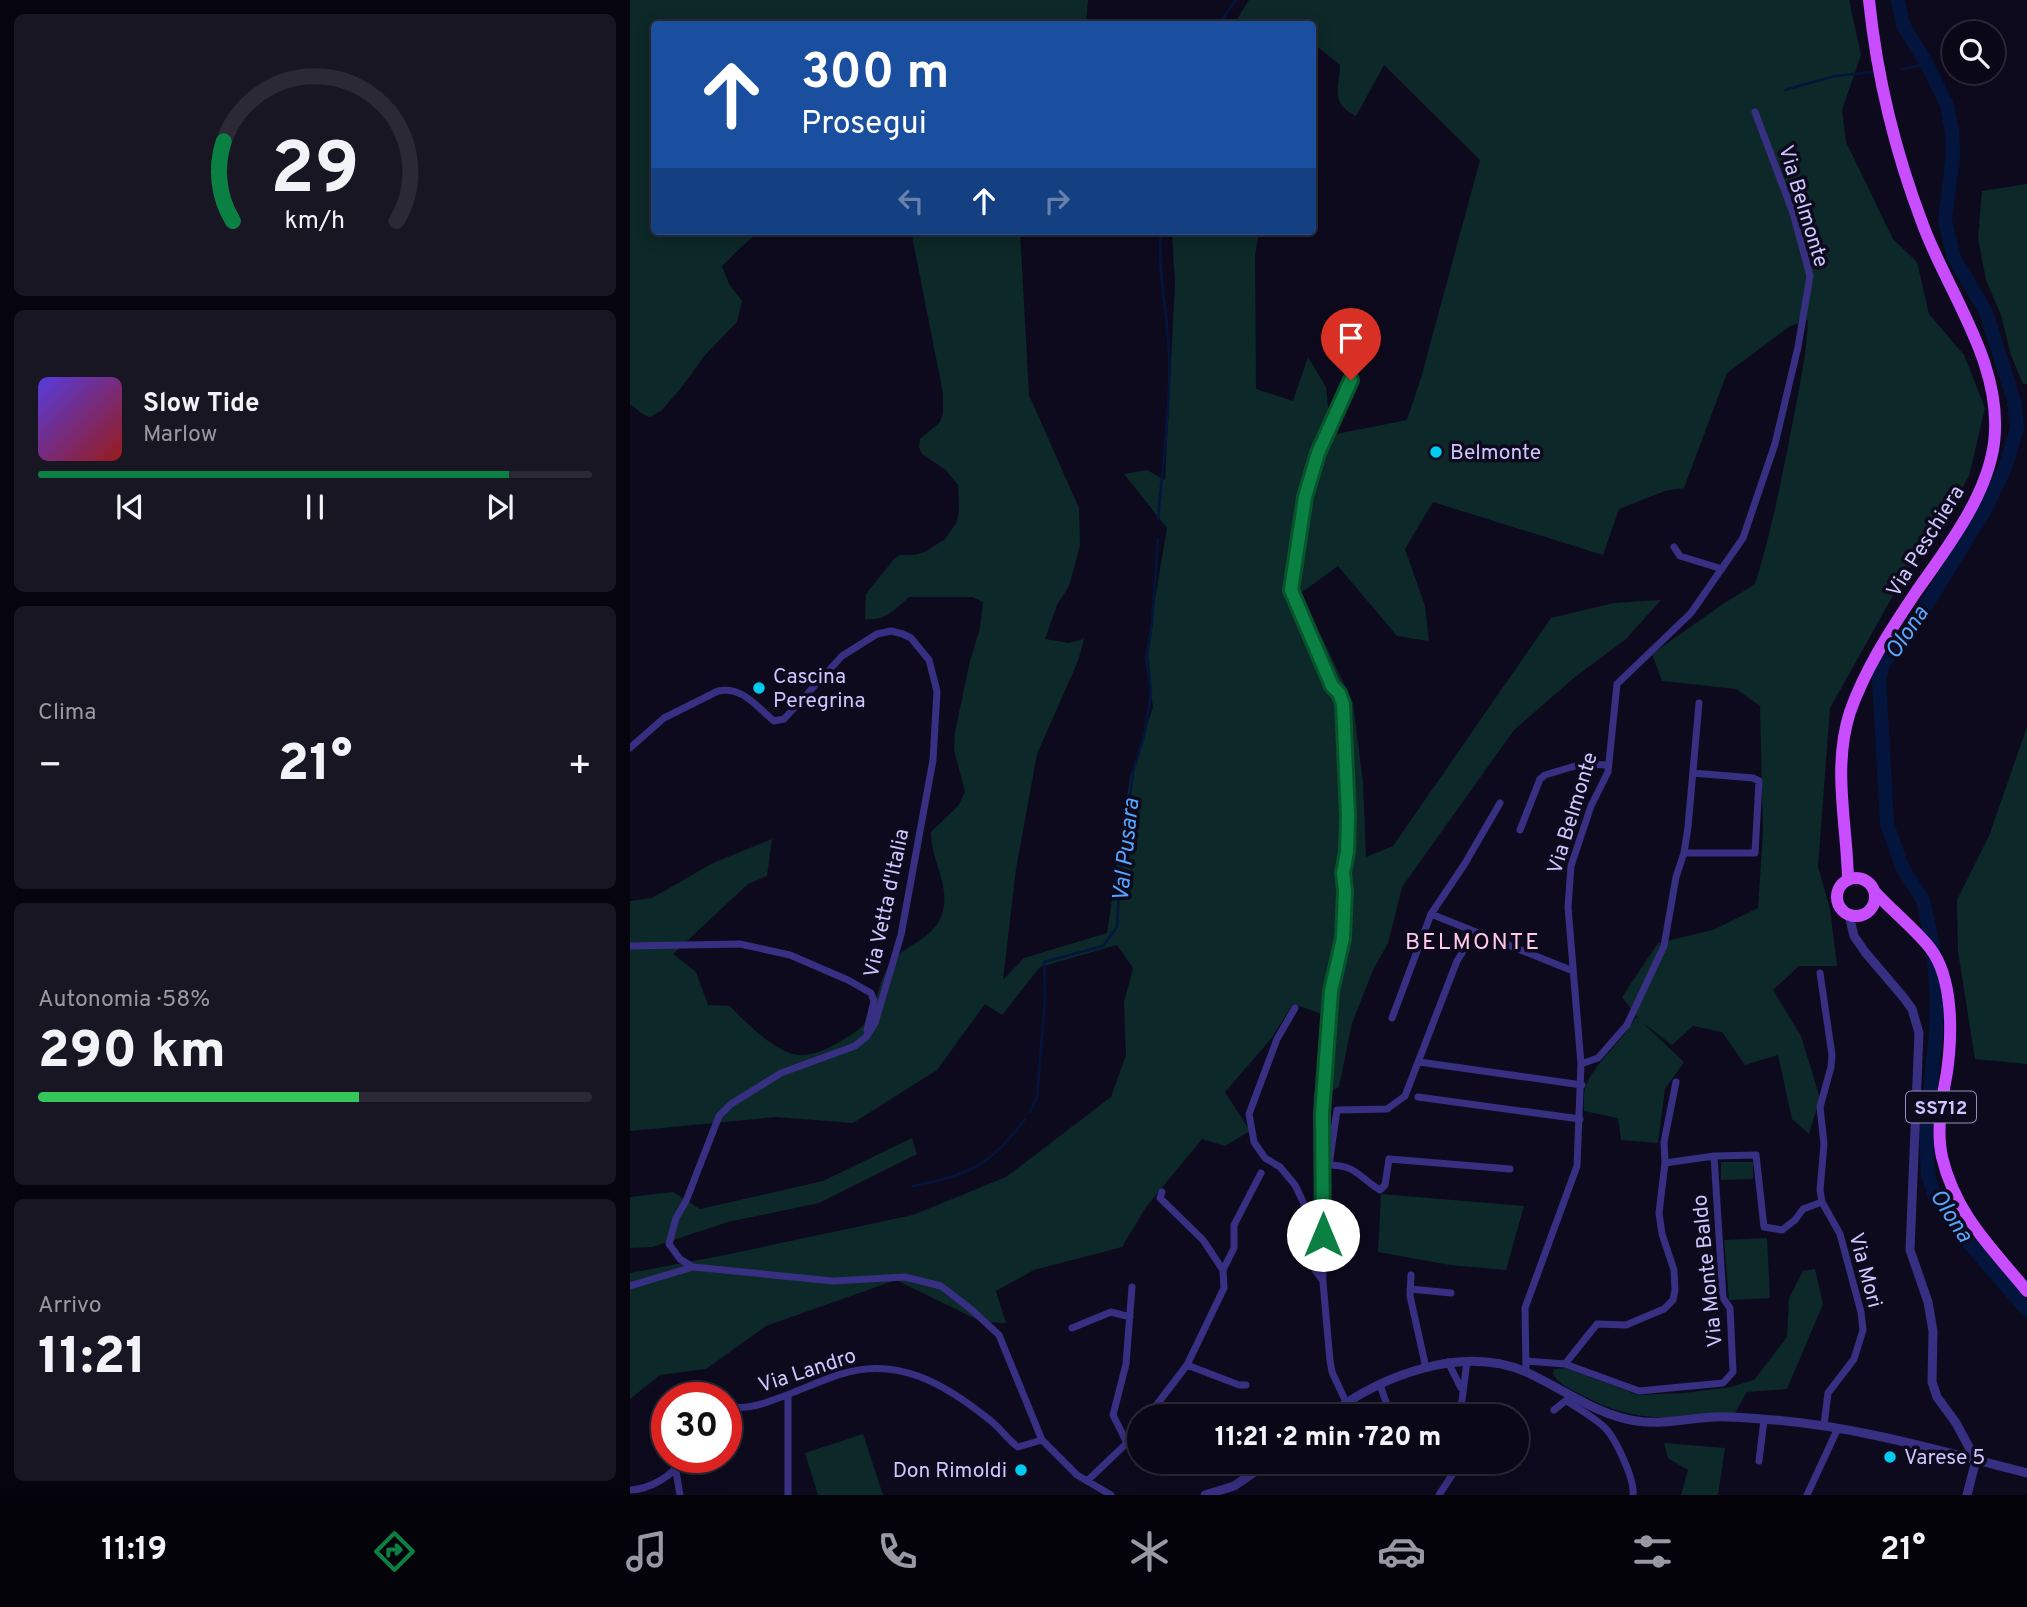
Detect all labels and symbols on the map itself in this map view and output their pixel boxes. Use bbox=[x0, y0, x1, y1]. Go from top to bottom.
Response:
street label: Via Belmonte bbox=[1771, 142, 1834, 271]
pin bbox=[1321, 308, 1381, 380]
place label: Belmonte bbox=[1450, 440, 1541, 467]
marker: Belmonte bbox=[1428, 444, 1444, 460]
street label: Via Peschiera bbox=[1881, 481, 1971, 603]
water label: Olona bbox=[1880, 601, 1936, 666]
place label: Cascina Peregrina bbox=[773, 664, 865, 715]
marker: Cascina Peregrina bbox=[751, 680, 767, 696]
street label: Via Belmonte bbox=[1542, 749, 1605, 878]
water label: Val Pusara bbox=[1108, 797, 1147, 903]
street label: Via Vetta d'Italia bbox=[859, 827, 916, 980]
district label: BELMONTE bbox=[1405, 929, 1541, 958]
road number: SS712 bbox=[1906, 1092, 1976, 1122]
water label: Olona bbox=[1922, 1184, 1978, 1249]
street label: Via Monte Baldo bbox=[1687, 1193, 1730, 1348]
position arrow bbox=[1286, 1198, 1360, 1272]
street label: Via Mori bbox=[1842, 1230, 1888, 1311]
street label: Via Landro bbox=[755, 1343, 860, 1400]
speed limit sign: 30 bbox=[651, 1382, 742, 1473]
place label: Varese 5 bbox=[1904, 1445, 1985, 1472]
marker: Varese 5 bbox=[1882, 1449, 1898, 1465]
place label: Don Rimoldi bbox=[893, 1458, 1007, 1485]
marker: Don Rimoldi bbox=[1013, 1462, 1029, 1478]

